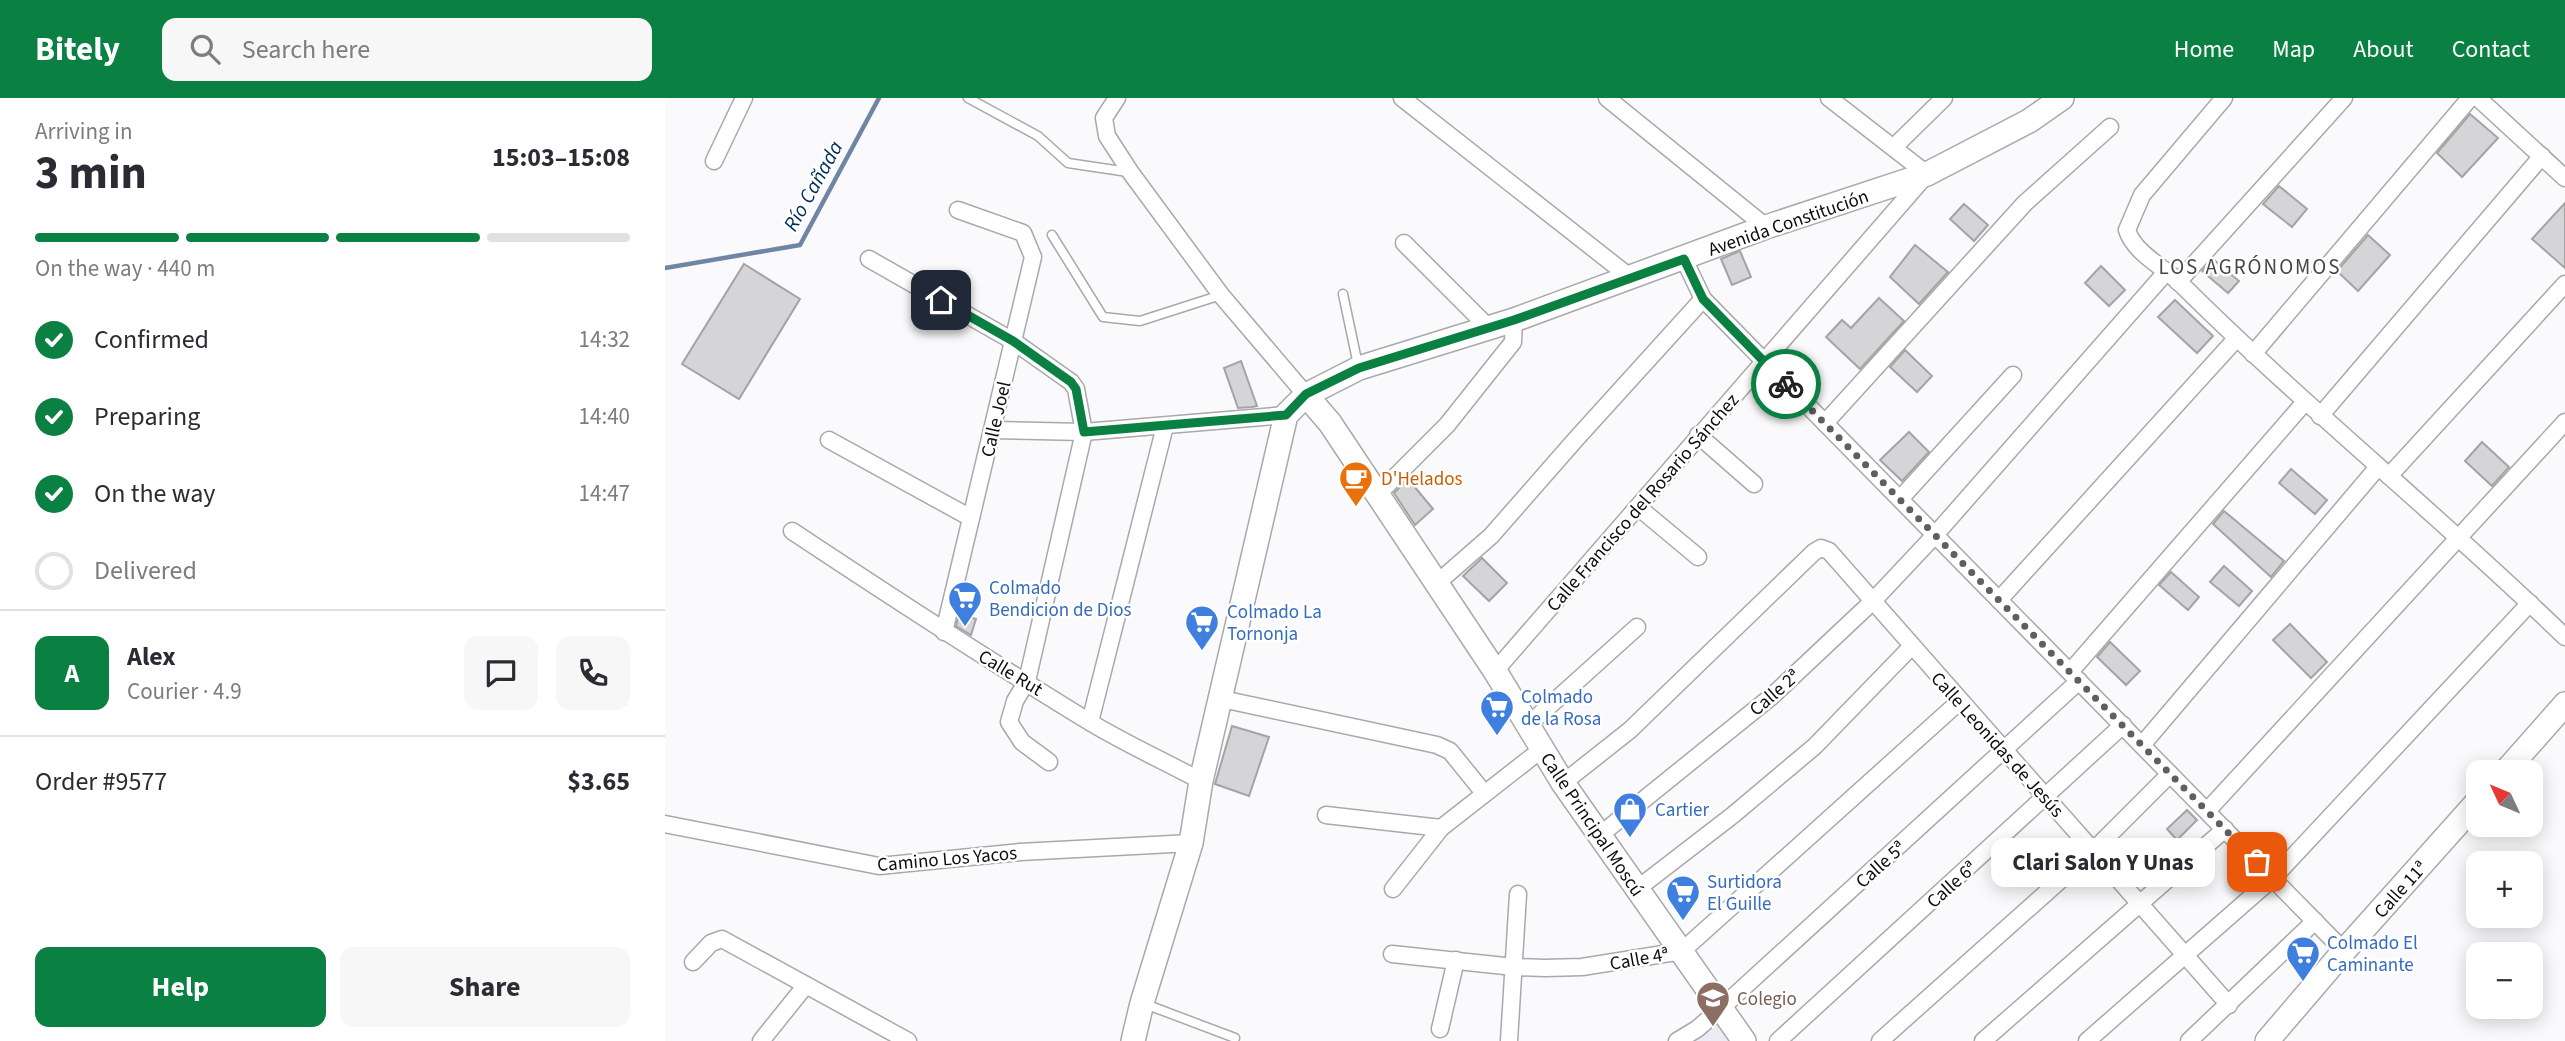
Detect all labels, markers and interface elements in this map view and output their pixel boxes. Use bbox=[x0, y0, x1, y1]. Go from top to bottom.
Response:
search box bbox=[162, 18, 652, 81]
text: Bitely bbox=[35, 26, 120, 73]
icon: search bbox=[186, 30, 224, 68]
text: Search here bbox=[242, 31, 370, 68]
text: Home bbox=[2174, 32, 2234, 67]
text: Map bbox=[2272, 32, 2315, 67]
text: About bbox=[2353, 32, 2414, 67]
text: Contact bbox=[2452, 32, 2530, 67]
text: Arriving in bbox=[35, 115, 133, 148]
water label: Río Cañada bbox=[776, 135, 850, 237]
text: 15:03–15:08 bbox=[492, 139, 630, 176]
text: 3 min bbox=[35, 141, 147, 206]
street label: Avenida Constitución bbox=[1704, 183, 1872, 264]
text: On the way · 440 m bbox=[35, 252, 215, 285]
district label: LOS AGRÓNOMOS bbox=[2158, 252, 2342, 282]
pin bbox=[911, 270, 971, 330]
icon: home bbox=[922, 281, 960, 319]
icon: check bbox=[35, 321, 73, 359]
text: Confirmed bbox=[94, 321, 209, 358]
text: 14:32 bbox=[579, 323, 630, 356]
courier bbox=[1751, 349, 1821, 419]
icon: bike bbox=[1767, 365, 1805, 403]
street label: Calle Joel bbox=[975, 379, 1018, 460]
street label: Calle Francisco del Rosario Sánchez bbox=[1541, 388, 1746, 618]
icon: check bbox=[35, 398, 73, 436]
text: Preparing bbox=[94, 398, 200, 435]
text: 14:40 bbox=[579, 400, 630, 433]
cafe icon: D'Helados bbox=[1337, 459, 1375, 508]
place label: D'Helados bbox=[1381, 466, 1462, 493]
icon: check bbox=[35, 475, 73, 513]
text: On the way bbox=[94, 475, 215, 512]
text: 14:47 bbox=[579, 477, 630, 510]
text: Delivered bbox=[94, 552, 197, 589]
place label: Colmado Bendicion de Dios bbox=[989, 575, 1131, 624]
supermarket icon: Colmado Bendicion de Dios bbox=[946, 579, 984, 628]
place label: Colmado La Tornonja bbox=[1227, 599, 1322, 648]
supermarket icon: Colmado La Tornonja bbox=[1183, 603, 1221, 652]
button: chat bbox=[464, 636, 538, 710]
button: phone bbox=[556, 636, 630, 710]
text: Alex bbox=[127, 638, 176, 675]
street label: Calle Rut bbox=[973, 643, 1048, 703]
text: A bbox=[65, 655, 79, 692]
street label: Calle 2ª bbox=[1744, 663, 1806, 723]
street label: Calle Leonidas de Jesús bbox=[1924, 666, 2070, 824]
text: Courier · 4.9 bbox=[127, 675, 242, 708]
place label: Colmado de la Rosa bbox=[1521, 684, 1601, 733]
supermarket icon: Colmado de la Rosa bbox=[1478, 688, 1516, 737]
street label: Calle Principal Moscú bbox=[1533, 747, 1650, 902]
north arrow bbox=[2466, 760, 2543, 836]
map controls bbox=[2466, 760, 2543, 1019]
text: Order #9577 bbox=[35, 763, 167, 800]
text: $3.65 bbox=[567, 763, 630, 800]
shop icon: Cartier bbox=[1611, 790, 1649, 839]
place label: Cartier bbox=[1655, 797, 1710, 824]
pin bbox=[2227, 832, 2287, 892]
street label: Calle 5ª bbox=[1850, 835, 1912, 895]
callout: Clari Salon Y Unas bbox=[1991, 838, 2215, 886]
street label: Camino Los Yacos bbox=[876, 840, 1018, 879]
icon: bag bbox=[2238, 843, 2276, 881]
text: Clari Salon Y Unas bbox=[2012, 846, 2194, 879]
button: + bbox=[2466, 851, 2543, 928]
street label: Calle 6ª bbox=[1921, 855, 1983, 915]
street label: Calle 11ª bbox=[2368, 855, 2434, 925]
place label: Surtidora El Guille bbox=[1707, 869, 1782, 918]
supermarket icon: Surtidora El Guille bbox=[1664, 873, 1702, 922]
place label: Colmado El Caminante bbox=[2327, 930, 2418, 979]
supermarket icon: Colmado El Caminante bbox=[2284, 934, 2322, 983]
street label: Calle 4ª bbox=[1608, 941, 1671, 978]
button: − bbox=[2466, 942, 2543, 1019]
button: Help bbox=[35, 947, 326, 1027]
button: Share bbox=[340, 947, 630, 1027]
school or university icon: Colegio bbox=[1694, 979, 1732, 1028]
place label: Colegio bbox=[1737, 986, 1797, 1013]

